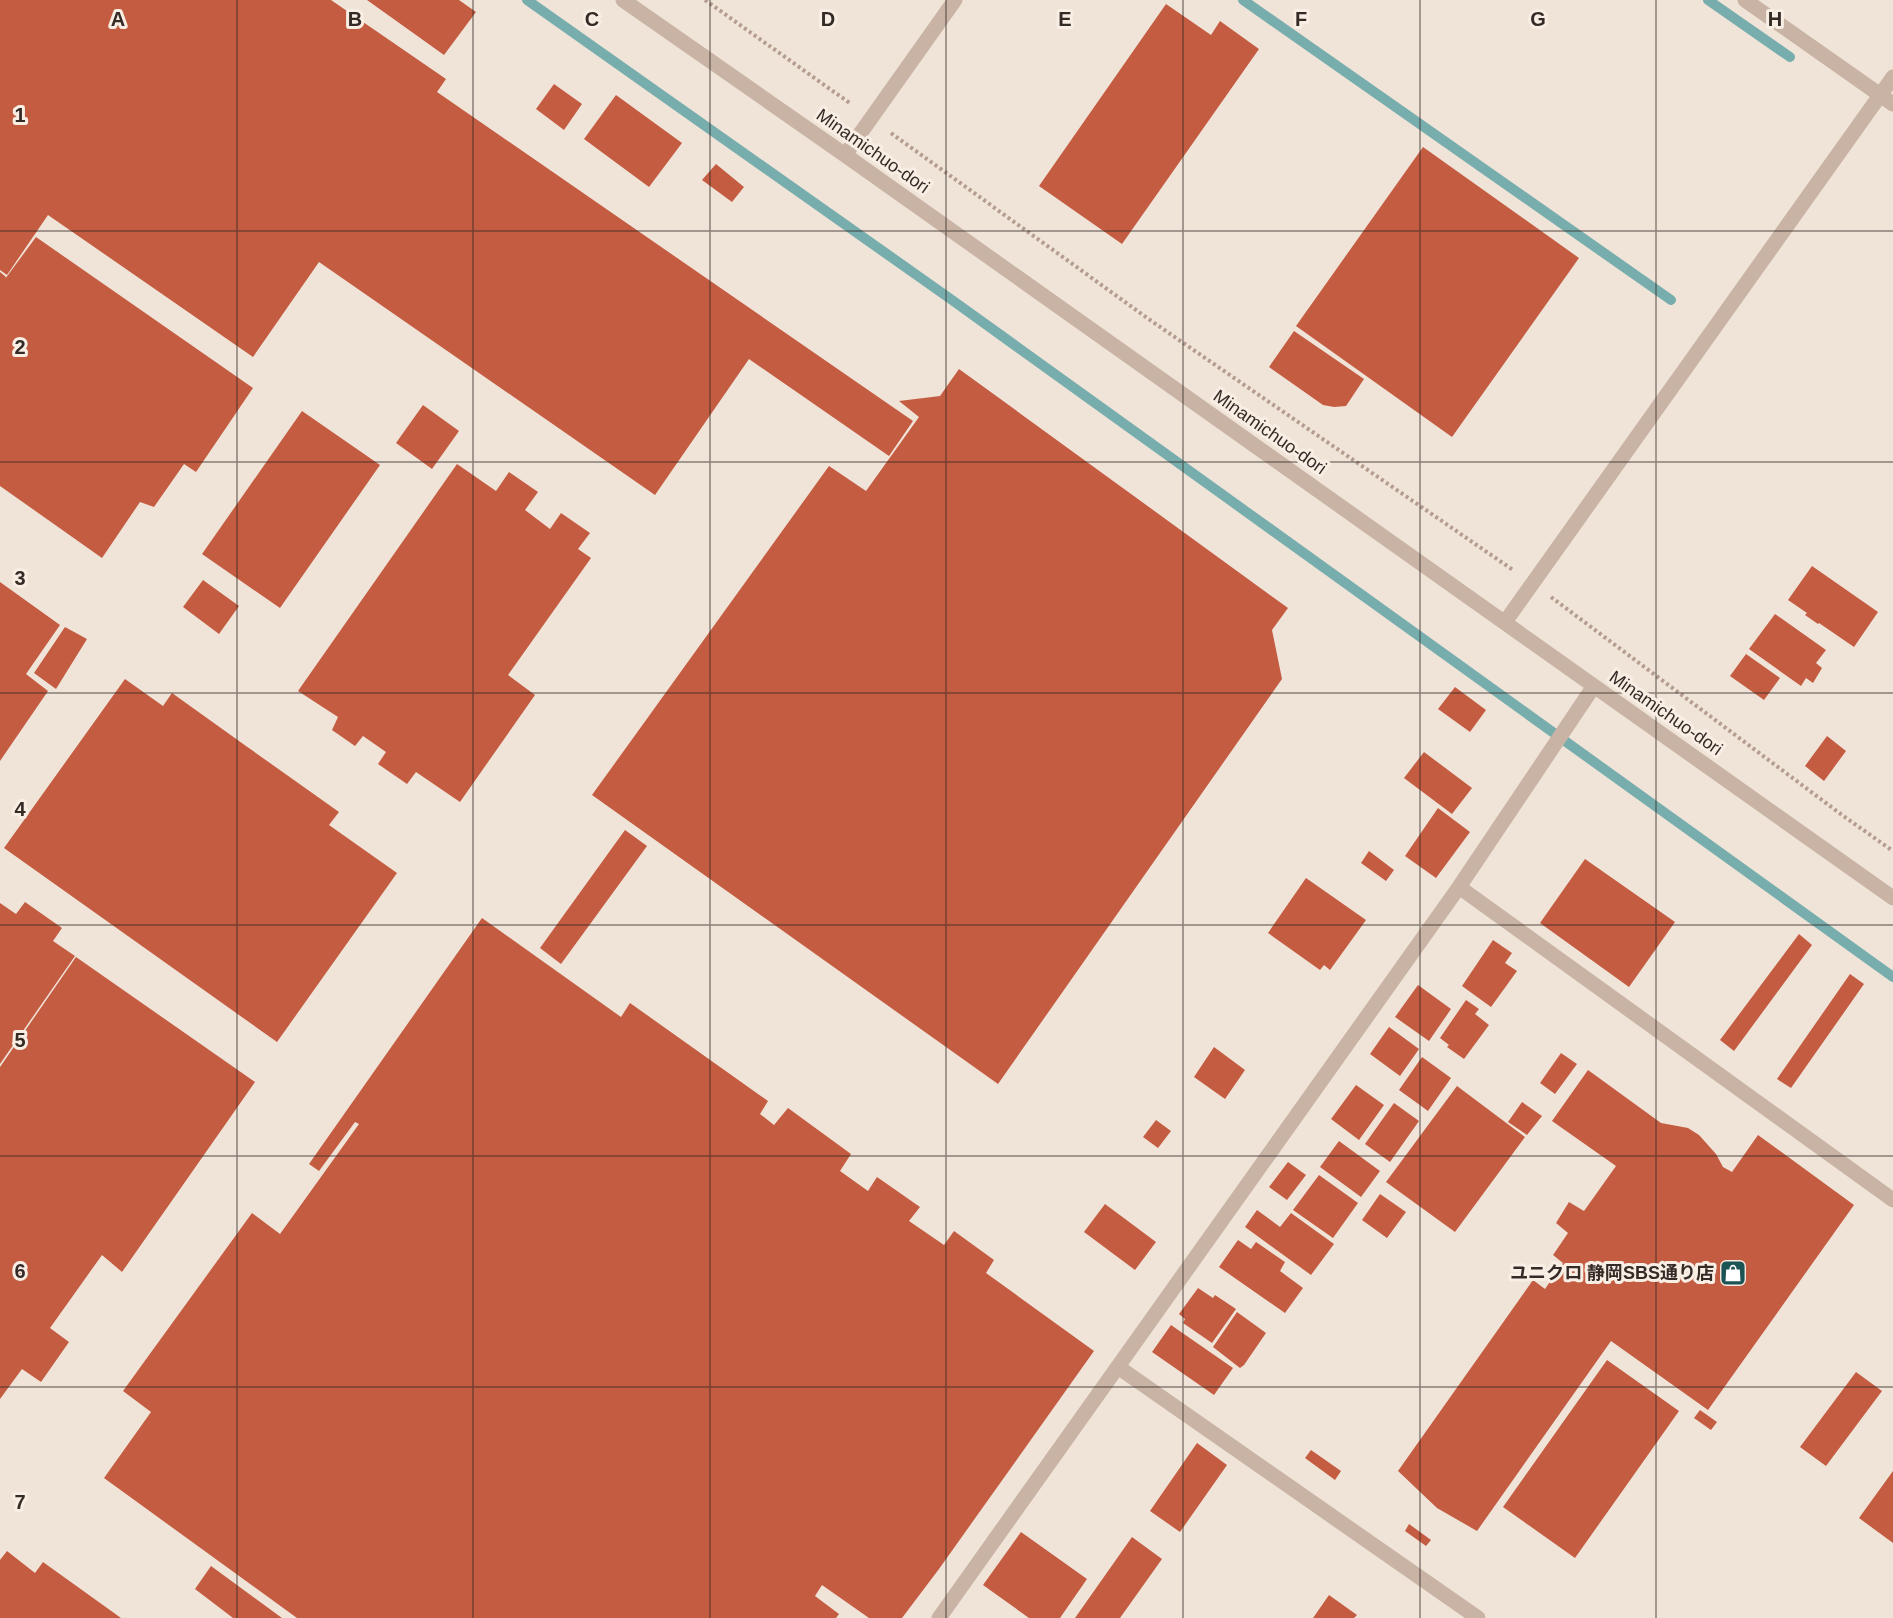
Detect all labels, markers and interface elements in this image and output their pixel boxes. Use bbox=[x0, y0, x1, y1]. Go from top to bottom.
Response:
text: A bbox=[111, 8, 125, 30]
text: B bbox=[348, 8, 362, 30]
text: C bbox=[585, 8, 599, 30]
text: D bbox=[821, 8, 835, 30]
text: E bbox=[1058, 8, 1072, 30]
text: F bbox=[1295, 8, 1307, 30]
text: G bbox=[1530, 8, 1546, 30]
text: H bbox=[1768, 8, 1782, 30]
text: 1 bbox=[14, 104, 26, 126]
street label: Minamichuo-dori bbox=[813, 105, 933, 197]
text: 2 bbox=[14, 336, 26, 358]
street label: Minamichuo-dori bbox=[1210, 386, 1330, 478]
text: 3 bbox=[14, 567, 26, 589]
street label: Minamichuo-dori bbox=[1606, 667, 1726, 759]
text: 4 bbox=[14, 798, 26, 820]
text: 5 bbox=[14, 1029, 26, 1051]
shop icon: ユニクロ 静岡SBS通り店 bbox=[1718, 1258, 1748, 1288]
text: 6 bbox=[14, 1260, 26, 1282]
place label: ユニクロ 静岡SBS通り店 bbox=[1510, 1263, 1714, 1283]
text: 7 bbox=[14, 1491, 26, 1513]

